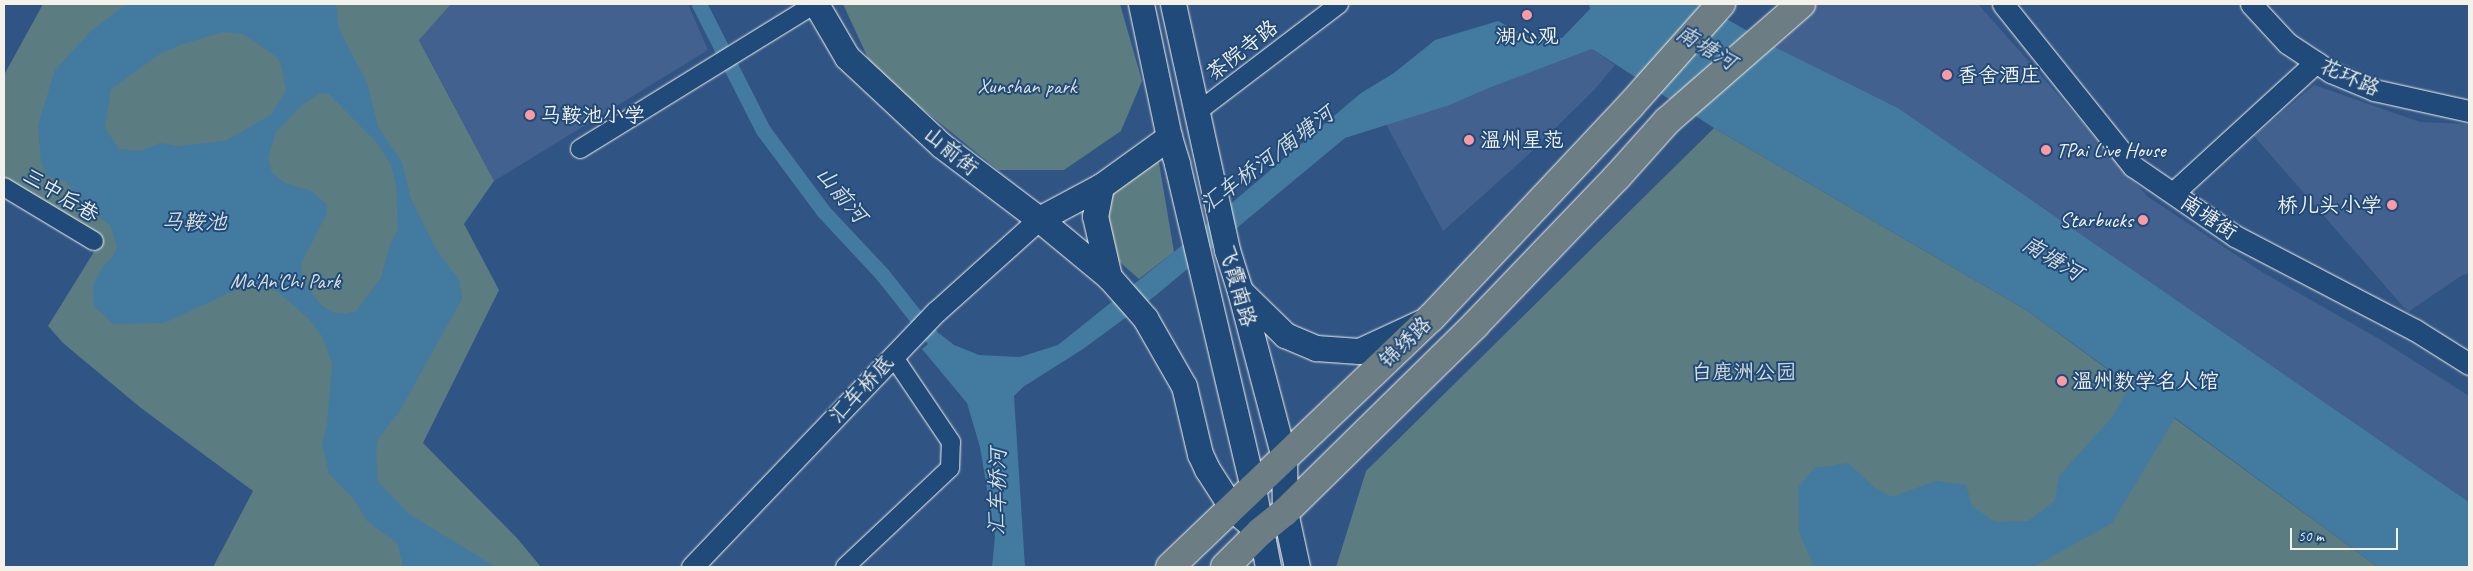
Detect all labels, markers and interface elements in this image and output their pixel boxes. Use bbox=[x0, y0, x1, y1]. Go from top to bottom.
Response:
marker: 湖心观 bbox=[1521, 9, 1533, 21]
street label: 茶院寺路 bbox=[1201, 14, 1283, 86]
water label: 南塘河 bbox=[1671, 20, 1741, 76]
place label: 湖心观 bbox=[1496, 23, 1558, 49]
street label: 花环路 bbox=[2316, 53, 2384, 101]
place label: 香舍酒庄 bbox=[1957, 62, 2041, 88]
marker: 香舍酒庄 bbox=[1941, 69, 1953, 81]
park label: Xunshan park bbox=[977, 73, 1077, 99]
water label: 汇车桥河/南塘河 bbox=[1195, 101, 1339, 219]
place label: 马鞍池小学 bbox=[540, 102, 645, 128]
marker: 马鞍池小学 bbox=[524, 109, 536, 121]
street label: 山前街 bbox=[919, 121, 983, 181]
place label: 温州星范 bbox=[1480, 127, 1564, 153]
marker: 温州星范 bbox=[1462, 133, 1476, 147]
place label: TPai Live House bbox=[2056, 137, 2166, 163]
marker: TPai Live House bbox=[2040, 144, 2052, 156]
water label: 山前河 bbox=[810, 161, 872, 229]
street label: 三中后巷 bbox=[19, 163, 103, 227]
street label: 南塘街 bbox=[2176, 189, 2242, 245]
place label: 桥儿头小学 bbox=[2277, 192, 2382, 218]
marker: 桥儿头小学 bbox=[2386, 199, 2398, 211]
place label: Starbucks bbox=[2060, 207, 2133, 233]
water label: 马鞍池 bbox=[161, 210, 227, 236]
marker: Starbucks bbox=[2137, 214, 2149, 226]
water label: 南塘河 bbox=[2017, 231, 2087, 287]
street label: 飞霞南路 bbox=[1214, 242, 1262, 330]
park label: Ma'An'Chi Park bbox=[230, 268, 340, 294]
street label: 锦绣路 bbox=[1374, 311, 1436, 373]
street label: 汇车桥底 bbox=[823, 350, 899, 428]
park label: 白鹿洲公园 bbox=[1692, 359, 1796, 385]
place label: 温州数学名人馆 bbox=[2072, 368, 2219, 394]
marker: 温州数学名人馆 bbox=[2056, 375, 2068, 387]
water label: 汇车桥河 bbox=[984, 448, 1012, 536]
scale bar bbox=[2293, 518, 2400, 550]
text: 50 m bbox=[2298, 527, 2324, 546]

